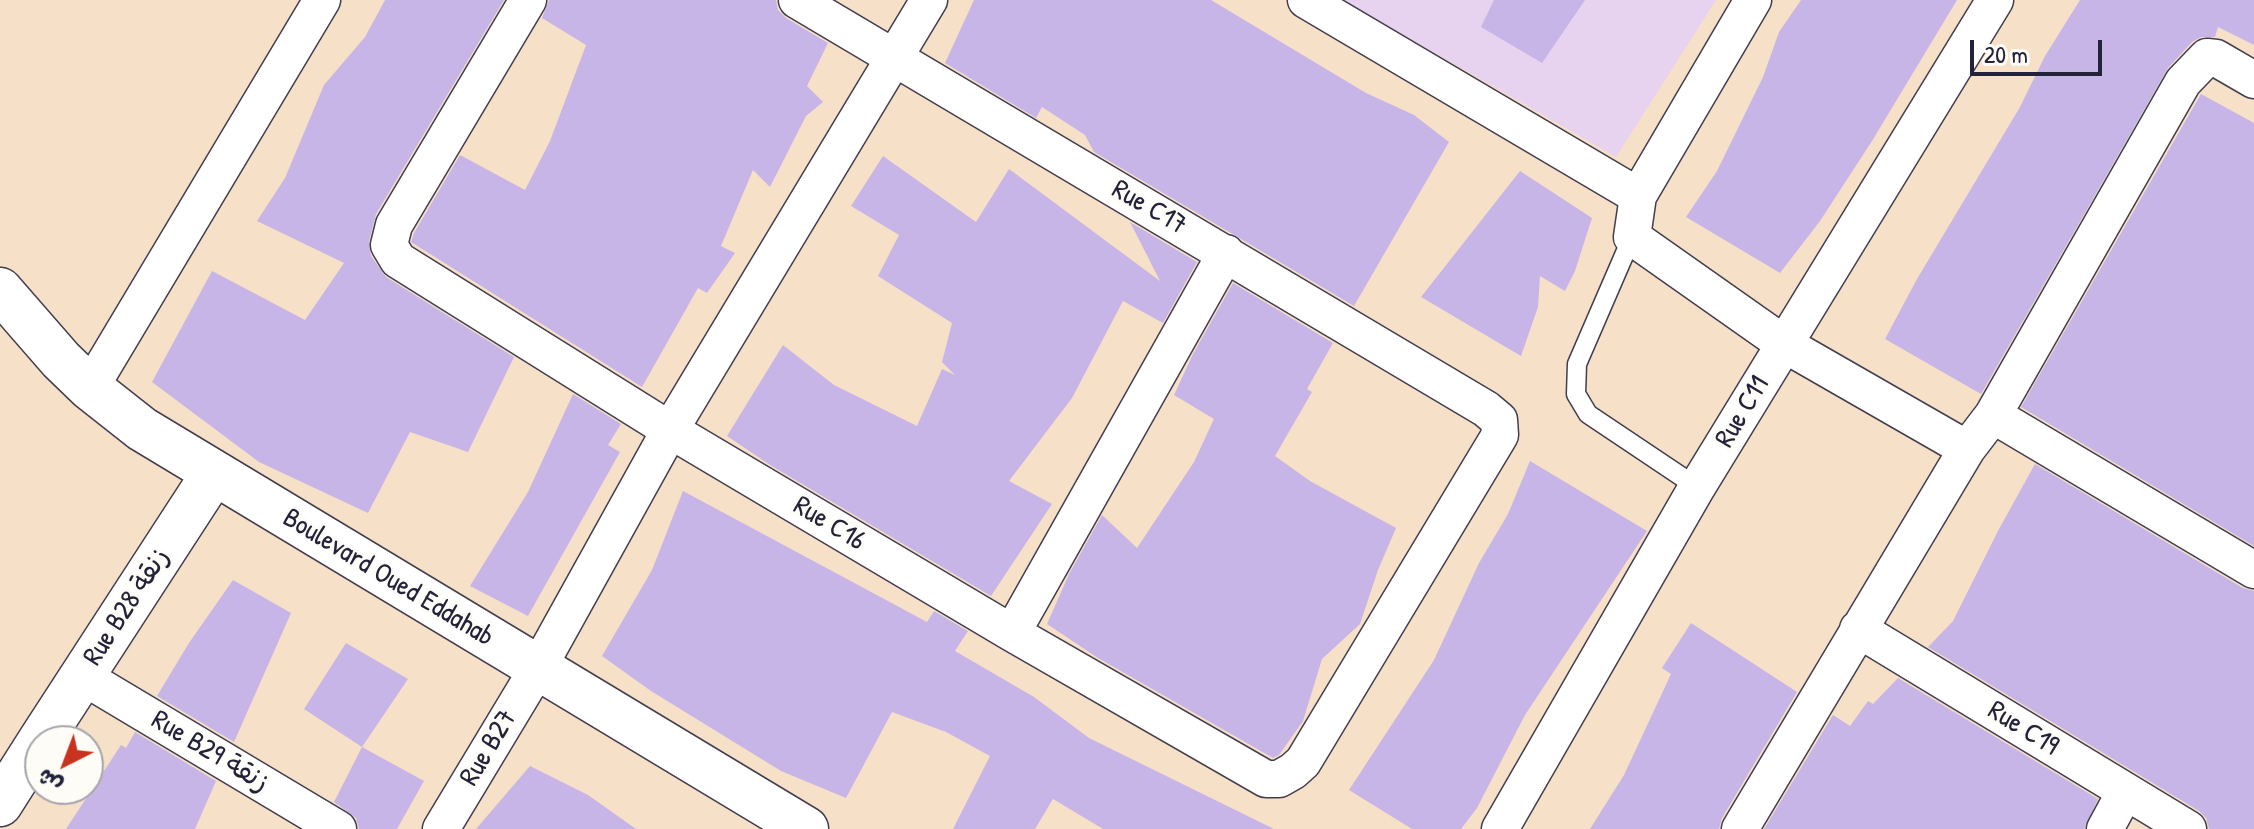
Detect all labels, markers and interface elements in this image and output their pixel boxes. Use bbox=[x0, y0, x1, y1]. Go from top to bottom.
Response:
scale bar bbox=[1974, 24, 2106, 74]
text: 20 m bbox=[1984, 38, 2028, 70]
street label: Rue C17 bbox=[1106, 173, 1192, 243]
street label: Rue C11 bbox=[1709, 370, 1777, 454]
street label: Rue C16 bbox=[787, 489, 871, 559]
street label: Boulevard Oued Eddahab bbox=[276, 502, 500, 654]
street label: Rue B28 زنقة bbox=[77, 542, 177, 672]
street label: Rue C19 bbox=[1981, 694, 2065, 764]
street label: Rue B29 زنقة bbox=[145, 704, 275, 800]
street label: Rue B27 bbox=[453, 704, 525, 792]
north arrow bbox=[24, 725, 104, 805]
text: ش bbox=[30, 762, 68, 801]

